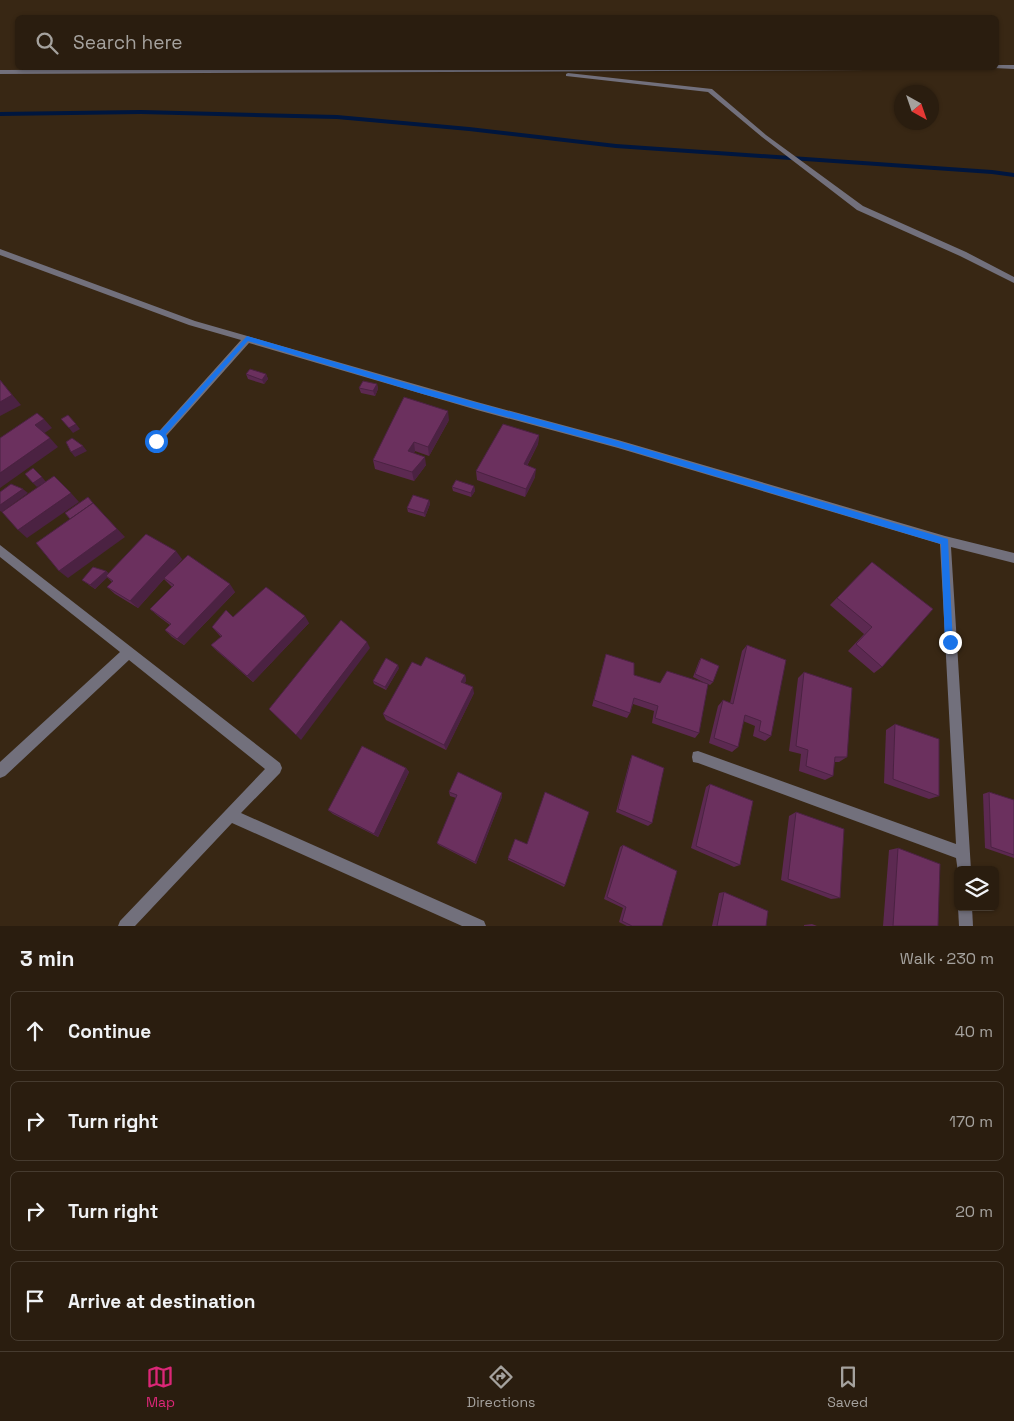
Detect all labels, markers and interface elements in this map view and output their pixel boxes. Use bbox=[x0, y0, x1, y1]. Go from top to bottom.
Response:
search box bbox=[15, 15, 999, 70]
icon: search bbox=[33, 29, 61, 57]
text: Search here bbox=[73, 30, 183, 55]
north arrow bbox=[894, 85, 939, 130]
route start bbox=[145, 430, 168, 453]
route end bbox=[939, 631, 962, 654]
map controls bbox=[954, 866, 999, 911]
button: layers bbox=[954, 866, 999, 911]
text: 3 min bbox=[20, 945, 75, 972]
text: Walk · 230 m bbox=[900, 948, 994, 969]
icon: ahead bbox=[21, 1017, 49, 1045]
text: Continue bbox=[68, 1019, 151, 1044]
text: 40 m bbox=[955, 1021, 993, 1042]
icon: right bbox=[21, 1107, 49, 1135]
text: Turn right bbox=[68, 1109, 158, 1134]
text: 170 m bbox=[949, 1111, 993, 1132]
icon: right bbox=[21, 1197, 49, 1225]
text: Turn right bbox=[68, 1199, 158, 1224]
text: 20 m bbox=[955, 1201, 993, 1222]
icon: arrive bbox=[21, 1287, 49, 1315]
text: Arrive at destination bbox=[68, 1289, 256, 1314]
tab: Map bbox=[146, 1363, 175, 1411]
tab: Directions bbox=[467, 1363, 535, 1411]
tab: Saved bbox=[827, 1363, 868, 1411]

